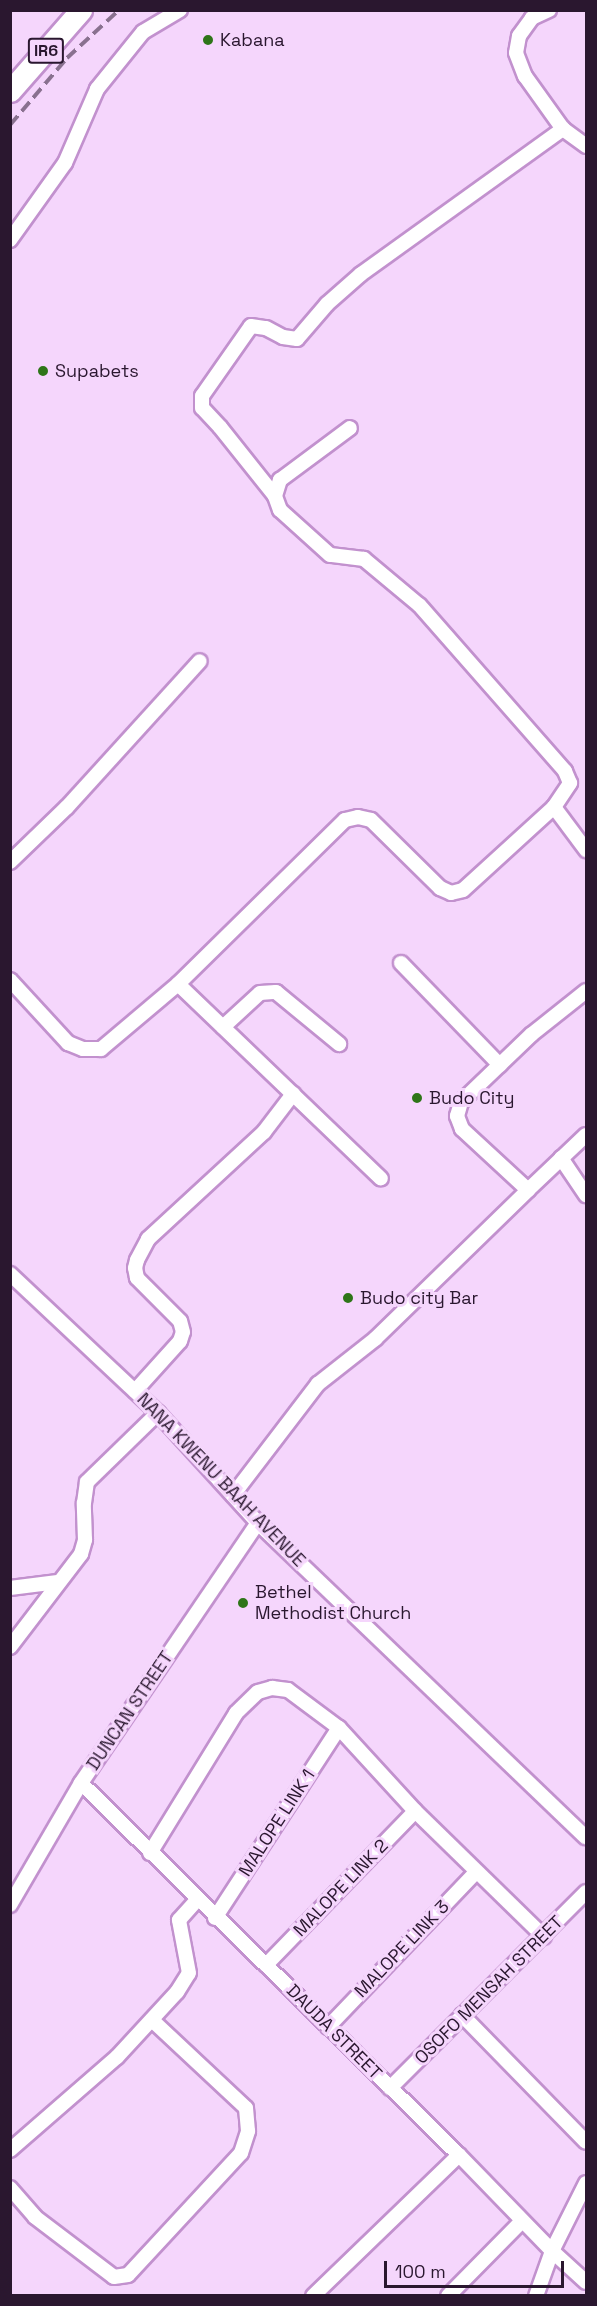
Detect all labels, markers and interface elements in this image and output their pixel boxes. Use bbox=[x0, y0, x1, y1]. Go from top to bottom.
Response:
place label: Kabana bbox=[220, 29, 285, 51]
marker: Kabana bbox=[201, 33, 215, 47]
road number: IR6 bbox=[26, 38, 66, 64]
place label: Supabets bbox=[55, 360, 139, 382]
marker: Supabets bbox=[36, 364, 50, 378]
place label: Budo City bbox=[429, 1087, 515, 1109]
marker: Budo City bbox=[410, 1091, 424, 1105]
place label: Budo city Bar bbox=[360, 1287, 478, 1309]
marker: Budo city Bar bbox=[341, 1291, 355, 1305]
street label: NANA KWENU BAAH AVENUE bbox=[132, 1389, 310, 1571]
place label: Bethel Methodist Church bbox=[255, 1582, 411, 1624]
marker: Bethel Methodist Church bbox=[236, 1596, 250, 1610]
street label: DUNCAN STREET bbox=[82, 1648, 178, 1774]
street label: MALOPE LINK 1 bbox=[234, 1765, 320, 1881]
street label: MALOPE LINK 2 bbox=[289, 1835, 393, 1941]
street label: MALOPE LINK 3 bbox=[350, 1896, 454, 2002]
street label: OSOFO MENSAH STREET bbox=[410, 1911, 568, 2069]
street label: DAUDA STREET bbox=[282, 1980, 386, 2084]
scale bar bbox=[387, 2249, 567, 2287]
text: 100 m bbox=[395, 2260, 446, 2283]

